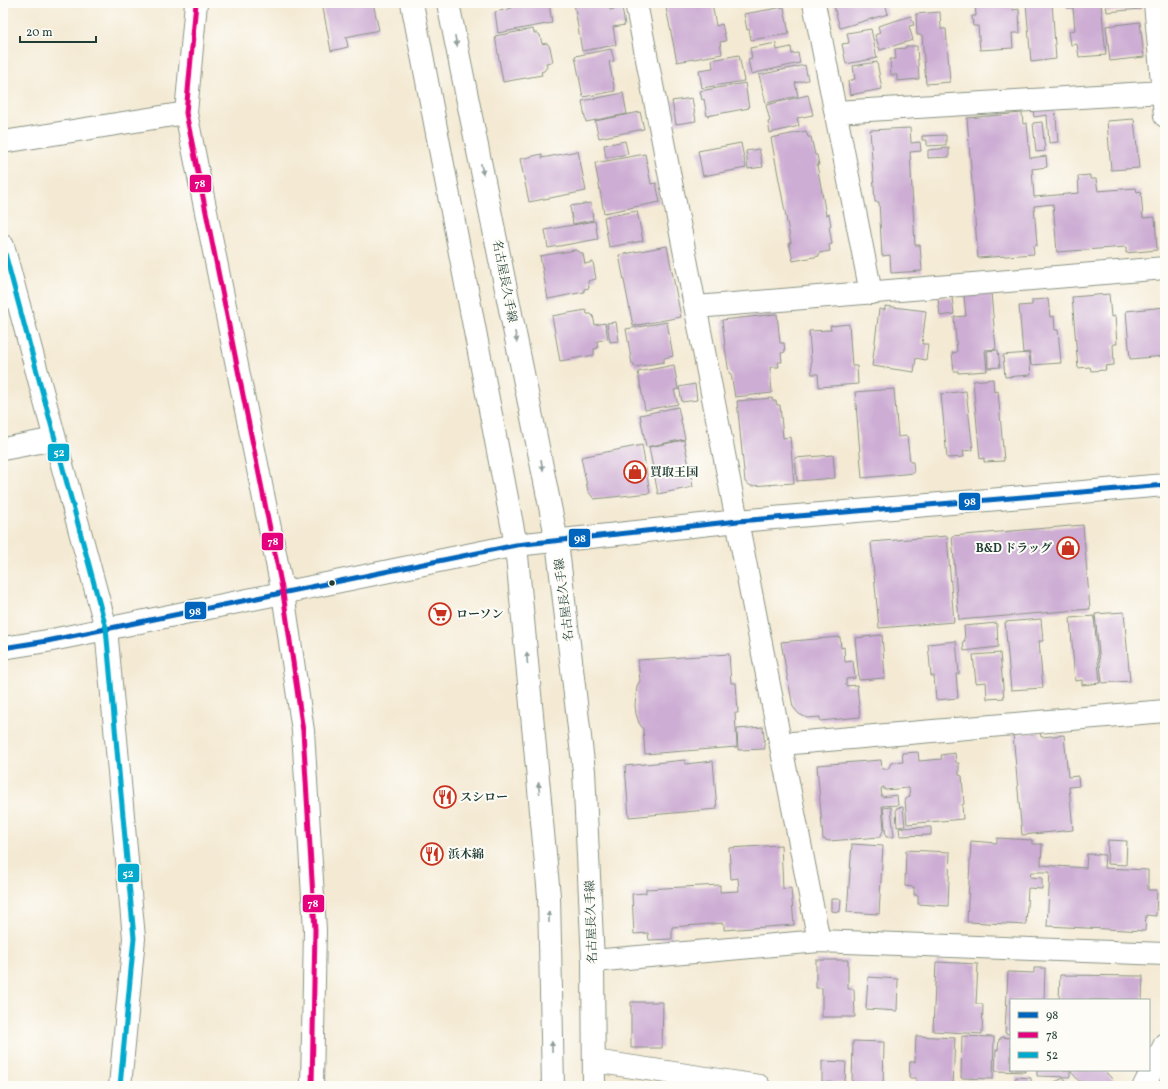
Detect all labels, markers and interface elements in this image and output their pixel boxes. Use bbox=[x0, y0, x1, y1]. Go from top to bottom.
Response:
scale bar bbox=[20, 18, 96, 44]
text: 20 m bbox=[26, 25, 53, 41]
one-way arrow bbox=[453, 35, 459, 47]
one-way arrow bbox=[479, 162, 485, 175]
line badge: 78 bbox=[189, 174, 212, 193]
text: 78 bbox=[194, 177, 206, 192]
street label: 名古屋長久手線 bbox=[488, 238, 520, 324]
one-way arrow bbox=[513, 331, 519, 343]
line badge: 52 bbox=[47, 443, 70, 462]
text: 52 bbox=[53, 446, 65, 461]
one-way arrow bbox=[539, 458, 545, 471]
shop icon: 買取王国 bbox=[622, 459, 648, 485]
place label: 買取王国 bbox=[650, 465, 698, 481]
line badge: 98 bbox=[958, 492, 981, 511]
text: 98 bbox=[964, 495, 976, 510]
line badge: 98 bbox=[568, 528, 591, 548]
line badge: 78 bbox=[261, 532, 284, 551]
text: 98 bbox=[574, 532, 586, 547]
text: 78 bbox=[267, 535, 279, 550]
shop icon: B&D ドラッグ bbox=[1055, 535, 1081, 561]
place label: B&D ドラッグ bbox=[976, 541, 1052, 557]
street label: 名古屋長久手線 bbox=[552, 557, 578, 643]
unlabelled marker bbox=[327, 578, 337, 588]
line badge: 98 bbox=[184, 601, 207, 620]
supermarket icon: ローソン bbox=[427, 601, 453, 627]
text: 98 bbox=[189, 605, 201, 620]
place label: ローソン bbox=[456, 607, 504, 623]
one-way arrow bbox=[523, 652, 530, 664]
one-way arrow bbox=[535, 781, 542, 794]
restaurant icon: スシロー bbox=[432, 784, 458, 810]
place label: スシロー bbox=[460, 790, 508, 806]
restaurant icon: 浜木綿 bbox=[419, 841, 445, 867]
place label: 浜木綿 bbox=[448, 847, 484, 863]
line badge: 52 bbox=[117, 863, 140, 883]
text: 52 bbox=[122, 867, 134, 882]
street label: 名古屋長久手線 bbox=[583, 880, 601, 964]
line badge: 78 bbox=[302, 894, 325, 913]
text: 78 bbox=[307, 897, 319, 912]
one-way arrow bbox=[546, 911, 553, 923]
legend bbox=[1010, 999, 1150, 1071]
text: 98 bbox=[1046, 1008, 1058, 1024]
text: 78 bbox=[1046, 1028, 1058, 1044]
one-way arrow bbox=[549, 1040, 555, 1053]
text: 52 bbox=[1046, 1048, 1058, 1064]

